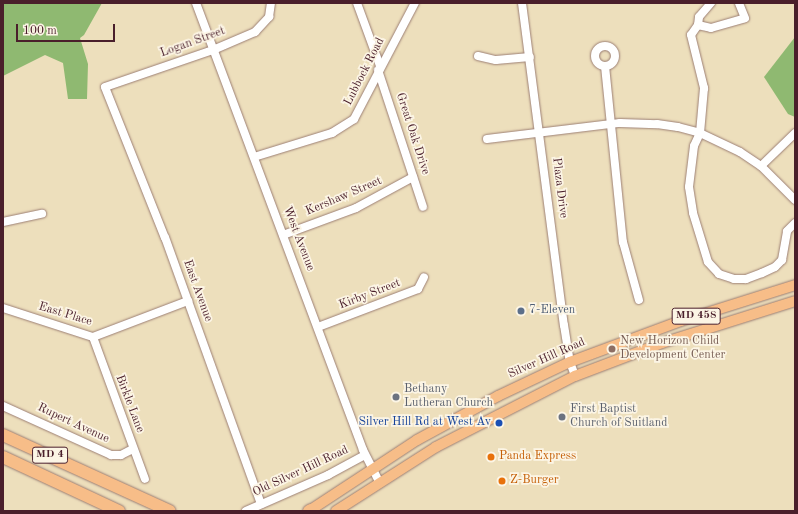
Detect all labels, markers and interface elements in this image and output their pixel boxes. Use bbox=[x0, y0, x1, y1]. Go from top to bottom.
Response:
scale bar bbox=[18, 16, 117, 42]
text: 100 m bbox=[23, 25, 57, 37]
street label: Logan Street bbox=[159, 25, 227, 61]
street label: Lubbock Road bbox=[342, 36, 388, 108]
street label: Great Oak Drive bbox=[392, 91, 432, 177]
street label: Plaza Drive bbox=[548, 157, 570, 219]
street label: Kershaw Street bbox=[304, 174, 384, 220]
street label: West Avenue bbox=[279, 205, 317, 273]
street label: East Avenue bbox=[179, 258, 215, 324]
street label: Kirby Street bbox=[337, 277, 403, 313]
street label: East Place bbox=[37, 300, 93, 330]
place label: 7-Eleven bbox=[529, 304, 575, 318]
marker: 7-Eleven bbox=[516, 306, 526, 316]
road number: MD 458 bbox=[671, 307, 721, 325]
place label: New Horizon Child Development Center bbox=[620, 335, 725, 363]
street label: Silver Hill Road bbox=[506, 336, 588, 382]
marker: New Horizon Child Development Center bbox=[607, 344, 617, 354]
street label: Birkle Lane bbox=[111, 373, 147, 435]
place label: Bethany Lutheran Church bbox=[404, 383, 493, 411]
marker: Bethany Lutheran Church bbox=[391, 392, 401, 402]
street label: Rupert Avenue bbox=[35, 401, 111, 447]
place label: First Baptist Church of Suitland bbox=[570, 403, 667, 431]
marker: First Baptist Church of Suitland bbox=[557, 412, 567, 422]
place label: Silver Hill Rd at West Av bbox=[359, 416, 491, 430]
marker: Silver Hill Rd at West Av bbox=[494, 418, 504, 428]
street label: Old Silver Hill Road bbox=[251, 443, 351, 501]
road number: MD 4 bbox=[32, 446, 68, 464]
place label: Panda Express bbox=[499, 450, 576, 464]
marker: Panda Express bbox=[486, 452, 496, 462]
place label: Z-Burger bbox=[510, 474, 559, 488]
marker: Z-Burger bbox=[497, 476, 507, 486]

